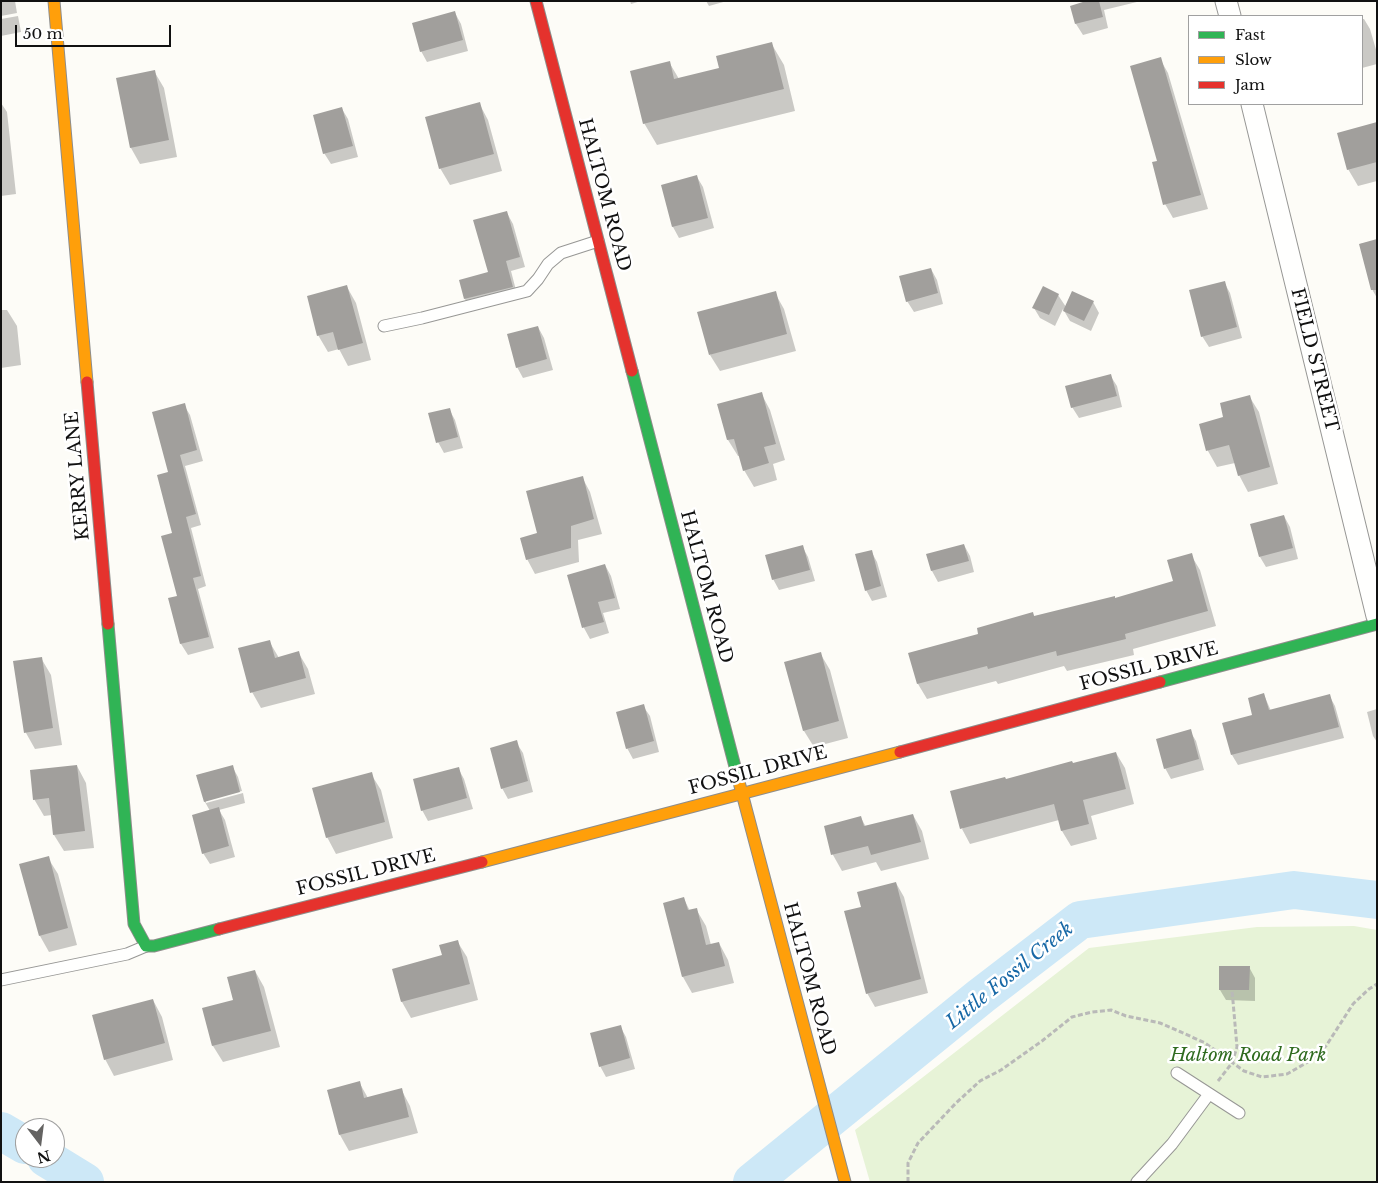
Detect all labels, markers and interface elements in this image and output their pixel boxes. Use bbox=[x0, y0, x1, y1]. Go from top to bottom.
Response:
scale bar bbox=[18, 15, 174, 47]
legend bbox=[1188, 15, 1363, 105]
text: 50 m bbox=[23, 24, 63, 43]
text: Fast bbox=[1235, 25, 1265, 44]
text: Slow bbox=[1235, 50, 1272, 69]
text: Jam bbox=[1235, 75, 1265, 94]
street label: HALTOM ROAD bbox=[573, 116, 635, 274]
street label: FIELD STREET bbox=[1286, 286, 1342, 434]
street label: KERRY LANE bbox=[62, 411, 94, 541]
street label: HALTOM ROAD bbox=[675, 508, 737, 666]
street label: FOSSIL DRIVE bbox=[1077, 638, 1221, 696]
street label: FOSSIL DRIVE bbox=[686, 742, 830, 800]
street label: FOSSIL DRIVE bbox=[294, 845, 438, 901]
street label: HALTOM ROAD bbox=[778, 900, 840, 1058]
water label: Little Fossil Creek bbox=[942, 918, 1078, 1034]
park label: Haltom Road Park bbox=[1170, 1045, 1326, 1067]
north arrow bbox=[15, 1118, 65, 1168]
text: N bbox=[35, 1146, 52, 1167]

